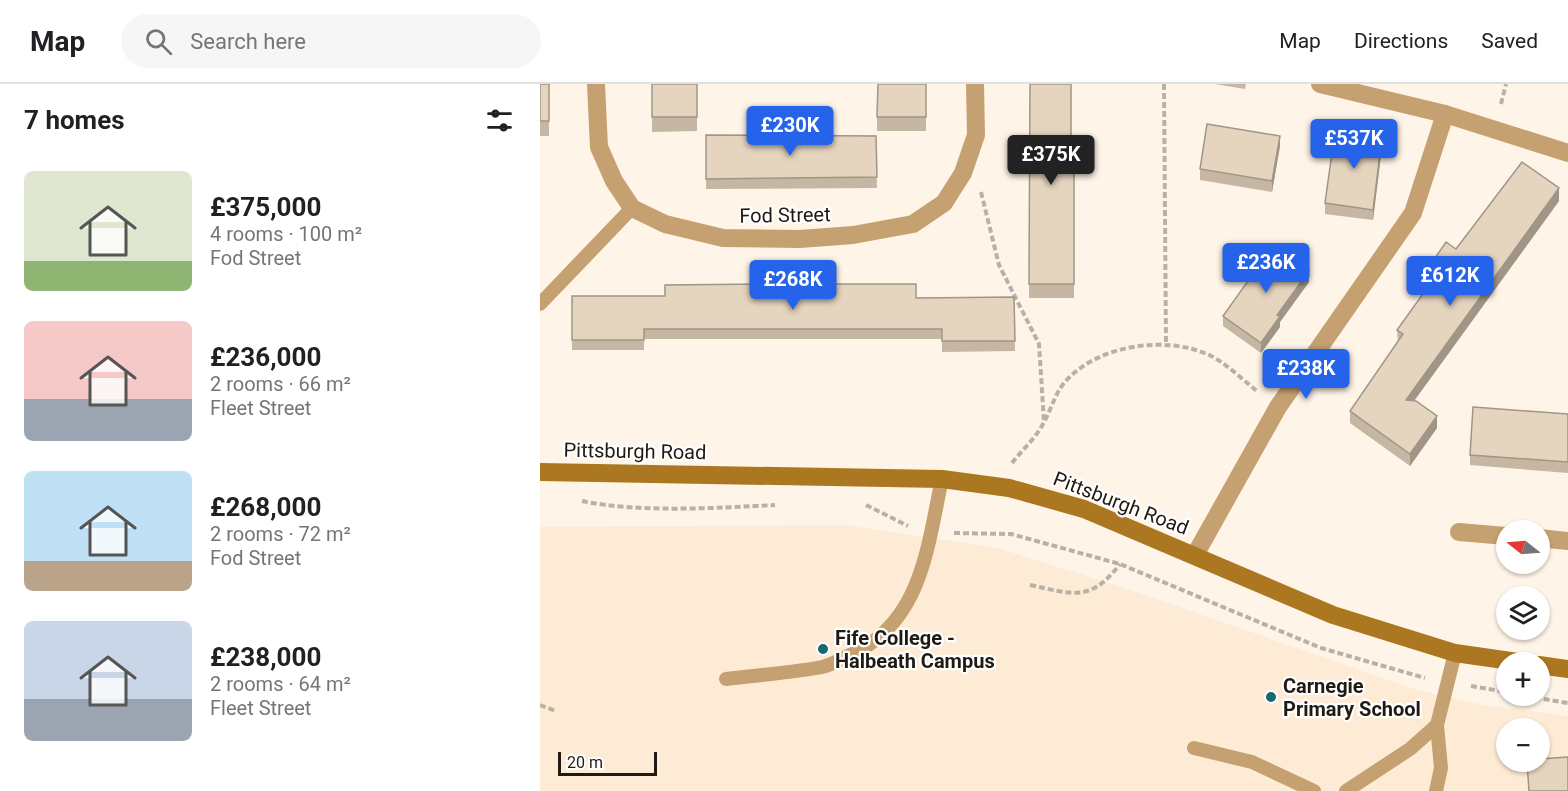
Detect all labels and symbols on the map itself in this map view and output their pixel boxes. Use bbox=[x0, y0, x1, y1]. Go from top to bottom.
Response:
pin: £230K bbox=[748, 106, 832, 157]
pin: £537K bbox=[1312, 119, 1396, 170]
pin: £375K bbox=[1009, 135, 1093, 186]
street label: Fod Street bbox=[739, 202, 831, 228]
pin: £236K bbox=[1224, 243, 1308, 294]
pin: £612K bbox=[1408, 256, 1492, 307]
pin: £268K bbox=[751, 260, 835, 311]
pin: £238K bbox=[1264, 349, 1348, 400]
street label: Pittsburgh Road bbox=[563, 438, 707, 464]
street label: Pittsburgh Road bbox=[1050, 466, 1192, 540]
north arrow bbox=[1496, 520, 1550, 574]
place label: Fife College - Halbeath Campus bbox=[835, 626, 995, 673]
marker: Fife College - Halbeath Campus bbox=[816, 642, 830, 656]
place label: Carnegie Primary School bbox=[1283, 674, 1421, 721]
marker: Carnegie Primary School bbox=[1264, 690, 1278, 704]
scale bar bbox=[558, 749, 657, 776]

